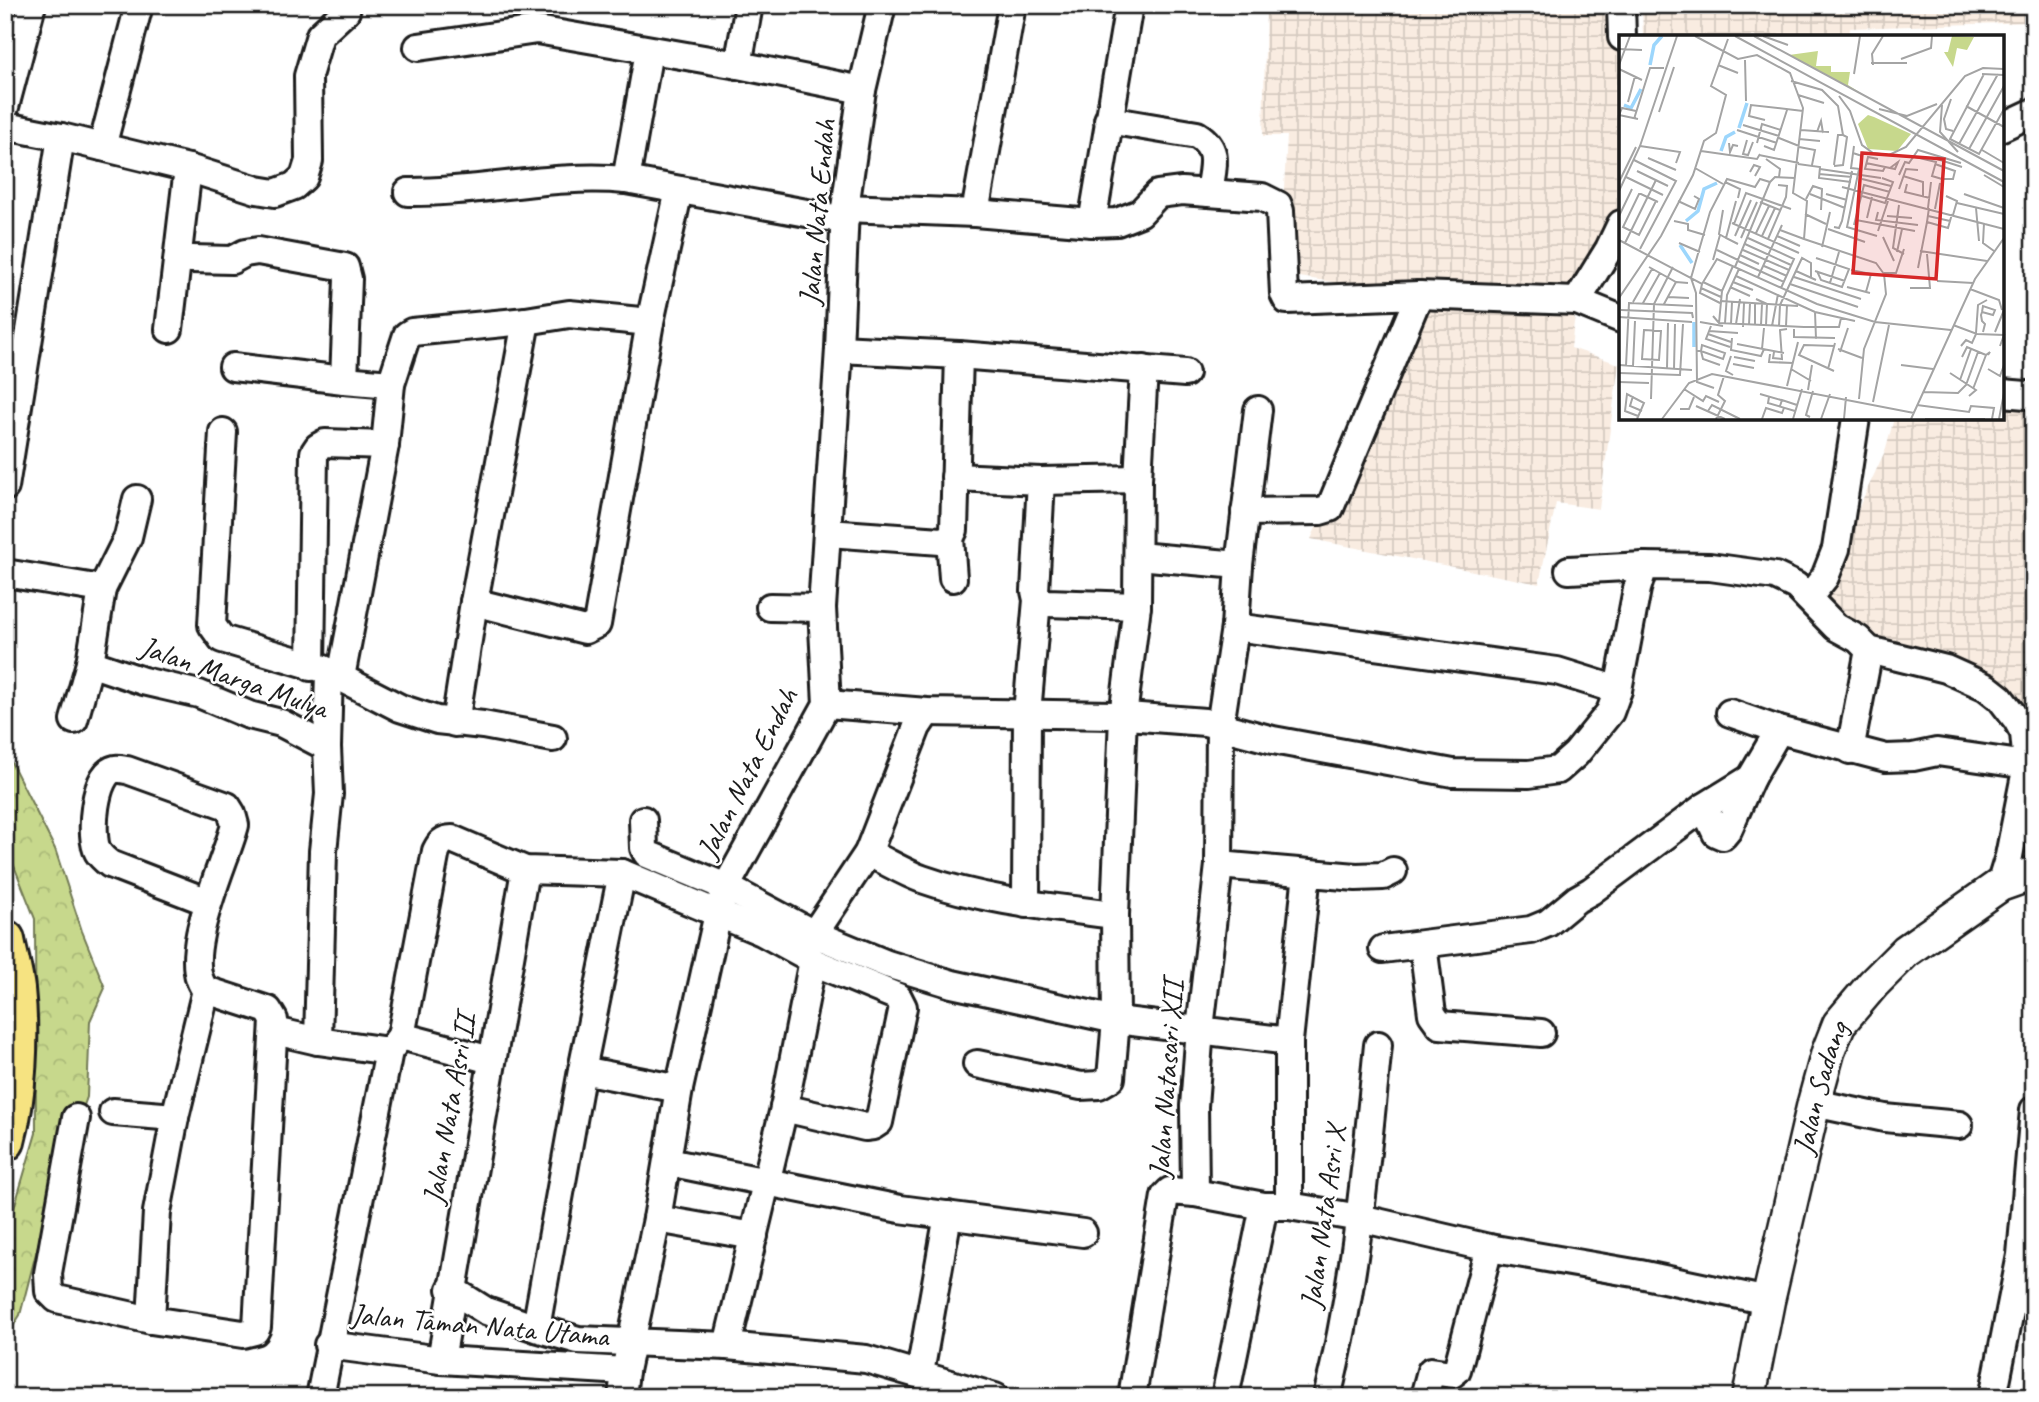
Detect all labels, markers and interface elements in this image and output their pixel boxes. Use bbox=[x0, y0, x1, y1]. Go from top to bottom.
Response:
inset map bbox=[1619, 35, 2004, 420]
street label: Jalan Nata Endah bbox=[790, 117, 844, 308]
street label: Jalan Marga Mulya bbox=[133, 626, 335, 728]
street label: Jalan Nata Endah bbox=[687, 681, 806, 866]
street label: Jalan Natasari XII bbox=[1140, 973, 1192, 1181]
street label: Jalan Nata Asri II bbox=[413, 1005, 485, 1209]
street label: Jalan Sadang bbox=[1783, 1014, 1858, 1160]
street label: Jalan Nata Asri X bbox=[1291, 1119, 1355, 1313]
street label: Jalan Taman Nata Utama bbox=[348, 1295, 612, 1355]

